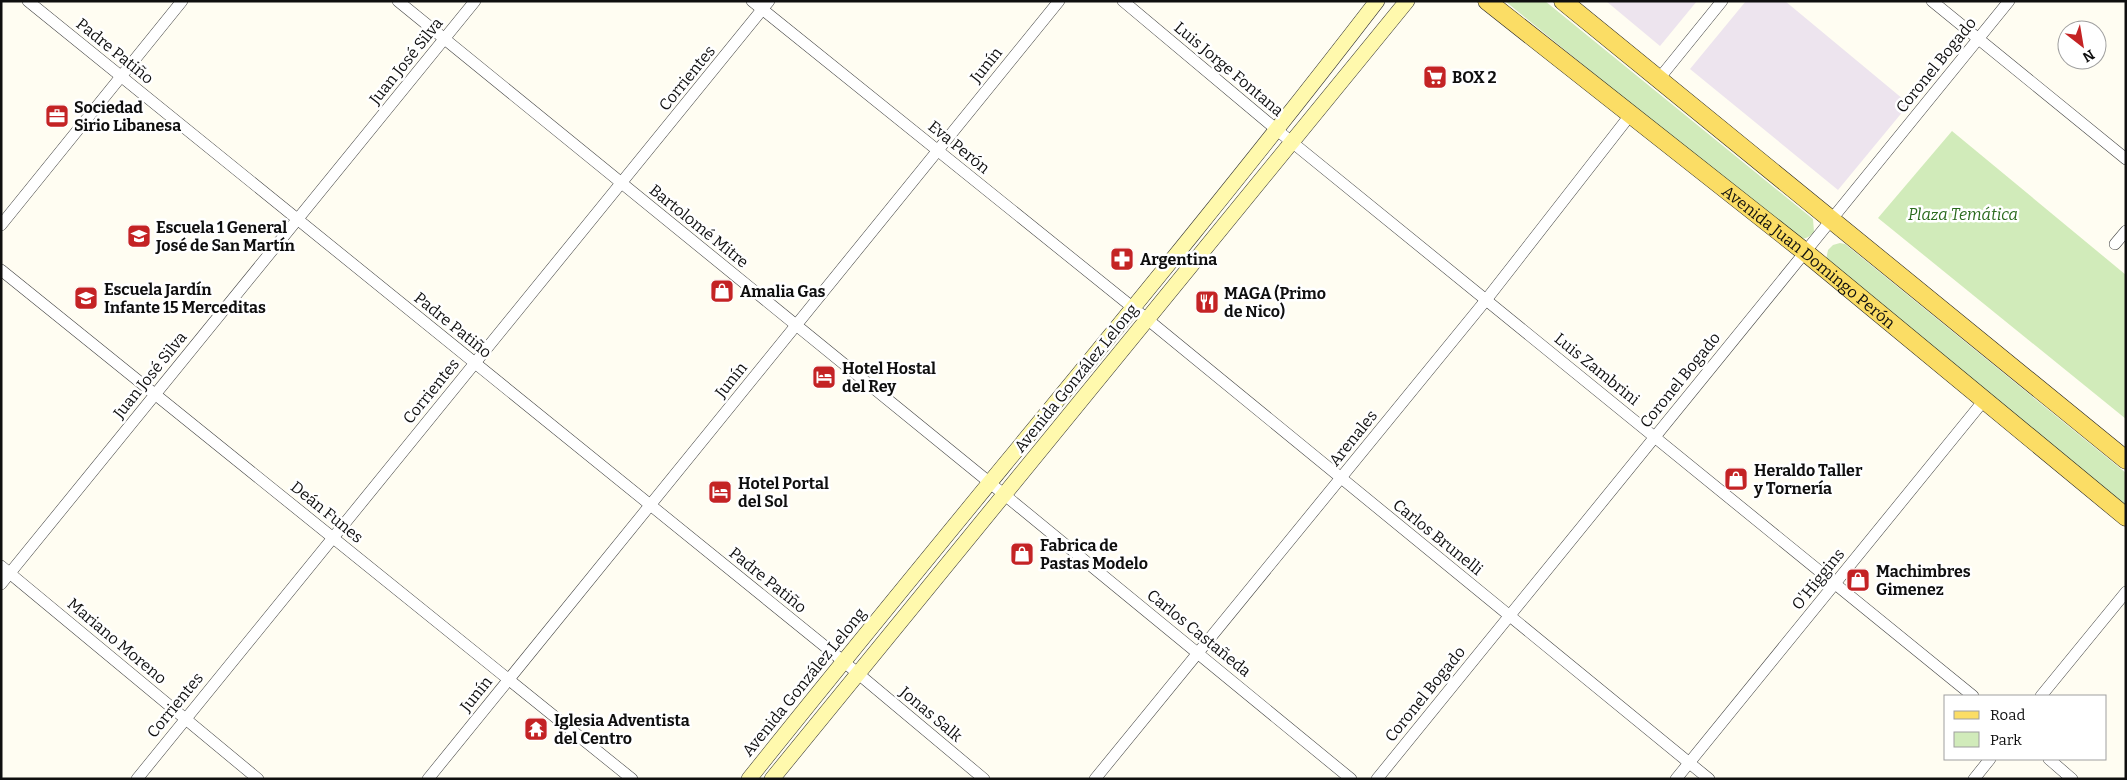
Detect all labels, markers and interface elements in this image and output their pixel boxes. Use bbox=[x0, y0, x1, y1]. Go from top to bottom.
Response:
street label: Coronel Bogado bbox=[1892, 13, 1980, 117]
street label: Padre Patiño bbox=[73, 14, 157, 88]
street label: Juan José Silva bbox=[365, 14, 447, 109]
street label: Luis Jorge Fontana bbox=[1171, 18, 1288, 120]
north arrow bbox=[2057, 20, 2107, 70]
street label: Corrientes bbox=[655, 42, 719, 114]
street label: Junín bbox=[965, 43, 1006, 87]
text: N bbox=[2079, 46, 2097, 66]
supermarket icon: BOX 2 bbox=[1422, 64, 1448, 90]
place label: BOX 2 bbox=[1452, 68, 1496, 87]
place label: Sociedad Sirio Libanesa bbox=[74, 98, 181, 135]
office icon: Sociedad Sirio Libanesa bbox=[44, 103, 70, 129]
street label: Eva Perón bbox=[924, 116, 994, 178]
street label: Bartolomé Mitre bbox=[646, 180, 752, 272]
street label: Avenida Juan Domingo Perón bbox=[1719, 181, 1899, 332]
park label: Plaza Temática bbox=[1908, 205, 2018, 224]
place label: Escuela 1 General José de San Martín bbox=[155, 218, 296, 255]
school or university icon: Escuela 1 General José de San Martín bbox=[126, 223, 152, 249]
pharmacy icon: Argentina bbox=[1109, 246, 1135, 272]
place label: Argentina bbox=[1140, 250, 1217, 269]
shop icon: Amalia Gas bbox=[709, 278, 735, 304]
place label: Escuela Jardín Infante 15 Merceditas bbox=[104, 280, 266, 317]
place label: Amalia Gas bbox=[740, 282, 826, 301]
place label: MAGA (Primo de Nico) bbox=[1224, 284, 1326, 321]
school or university icon: Escuela Jardín Infante 15 Merceditas bbox=[73, 285, 99, 311]
street label: Padre Patiño bbox=[411, 288, 495, 362]
restaurant icon: MAGA (Primo de Nico) bbox=[1194, 289, 1220, 315]
street label: Avenida González Lelong bbox=[1010, 300, 1142, 456]
street label: Juan José Silva bbox=[109, 328, 191, 423]
street label: Coronel Bogado bbox=[1636, 328, 1724, 432]
street label: Luis Zambrini bbox=[1551, 329, 1643, 409]
street label: Corrientes bbox=[399, 355, 463, 427]
street label: Junín bbox=[710, 358, 751, 402]
place label: Hotel Hostal del Rey bbox=[842, 359, 936, 396]
hotel icon: Hotel Hostal del Rey bbox=[811, 364, 837, 390]
street label: Arenales bbox=[1325, 406, 1381, 470]
place label: Heraldo Taller y Tornería bbox=[1753, 461, 1863, 498]
shop icon: Heraldo Taller y Tornería bbox=[1723, 466, 1749, 492]
place label: Hotel Portal del Sol bbox=[738, 474, 829, 511]
street label: Deán Funes bbox=[287, 477, 367, 547]
hotel icon: Hotel Portal del Sol bbox=[707, 479, 733, 505]
street label: Carlos Brunelli bbox=[1389, 495, 1487, 579]
place label: Fabrica de Pastas Modelo bbox=[1040, 536, 1148, 573]
shop icon: Fabrica de Pastas Modelo bbox=[1009, 541, 1035, 567]
street label: Padre Patiño bbox=[726, 543, 810, 617]
street label: O'Higgins bbox=[1788, 545, 1848, 613]
place label: Machimbres Gimenez bbox=[1876, 562, 1971, 599]
shop icon: Machimbres Gimenez bbox=[1845, 567, 1871, 593]
street label: Carlos Castañeda bbox=[1143, 585, 1255, 681]
street label: Mariano Moreno bbox=[64, 594, 170, 688]
street label: Avenida González Lelong bbox=[738, 604, 870, 760]
street label: Coronel Bogado bbox=[1381, 642, 1469, 746]
street label: Corrientes bbox=[143, 669, 207, 741]
street label: Junín bbox=[455, 672, 496, 716]
street label: Jonas Salk bbox=[895, 682, 966, 746]
legend bbox=[1944, 695, 2107, 760]
text: Road bbox=[1990, 706, 2025, 724]
place label: Iglesia Adventista del Centro bbox=[554, 711, 690, 748]
temple icon: Iglesia Adventista del Centro bbox=[523, 716, 549, 742]
text: Park bbox=[1990, 731, 2022, 749]

